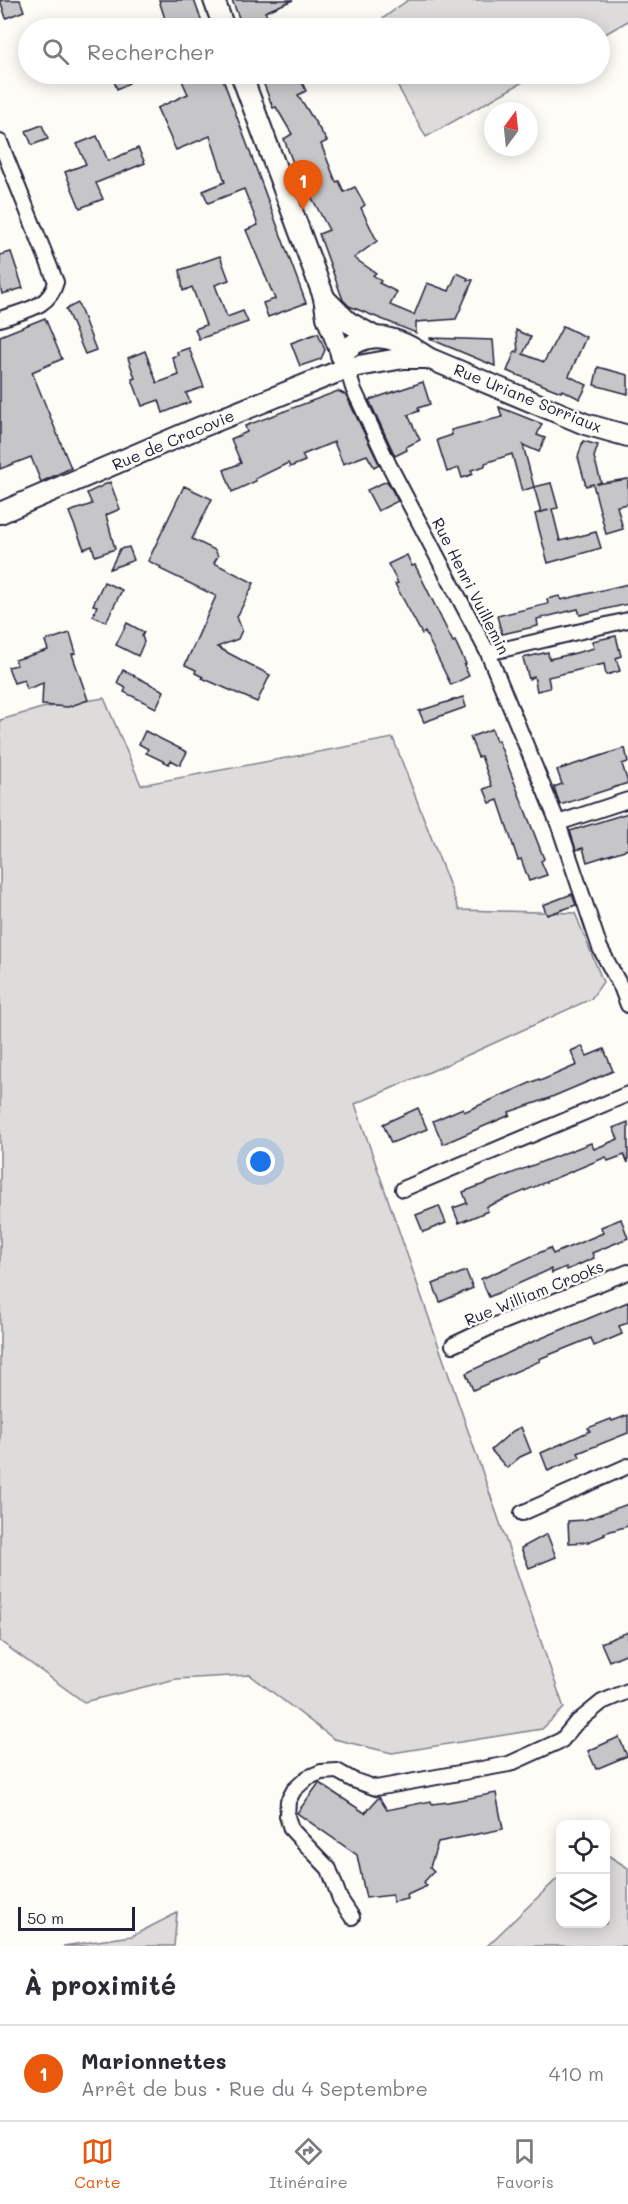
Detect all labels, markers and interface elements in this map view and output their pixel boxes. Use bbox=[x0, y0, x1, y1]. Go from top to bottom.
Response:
search box bbox=[18, 18, 610, 84]
icon: search bbox=[39, 35, 72, 68]
text: Rechercher bbox=[87, 37, 215, 66]
north arrow bbox=[484, 102, 538, 156]
pin: 1 bbox=[284, 160, 322, 210]
street label: Rue Uriane Sorriaux bbox=[451, 358, 605, 437]
street label: Rue de Cracovie bbox=[109, 404, 237, 475]
street label: Rue Henri Vuillemin bbox=[428, 514, 515, 658]
your location bbox=[246, 1147, 275, 1176]
street label: Rue William Crooks bbox=[461, 1255, 607, 1330]
map controls bbox=[556, 1820, 610, 1928]
button: locate bbox=[556, 1820, 610, 1874]
button: layers bbox=[556, 1874, 610, 1928]
scale bar bbox=[18, 1904, 135, 1932]
text: 50 m bbox=[27, 1907, 64, 1928]
text: À proximité bbox=[24, 1968, 176, 2002]
text: Marionnettes bbox=[81, 2046, 227, 2075]
text: 1 bbox=[39, 2060, 48, 2086]
text: 410 m bbox=[549, 2060, 604, 2086]
text: Arrêt de bus · Rue du 4 Septembre bbox=[81, 2075, 428, 2101]
tab: Carte bbox=[74, 2135, 121, 2192]
tab: Itinéraire bbox=[269, 2135, 348, 2192]
tab: Favoris bbox=[496, 2135, 554, 2192]

